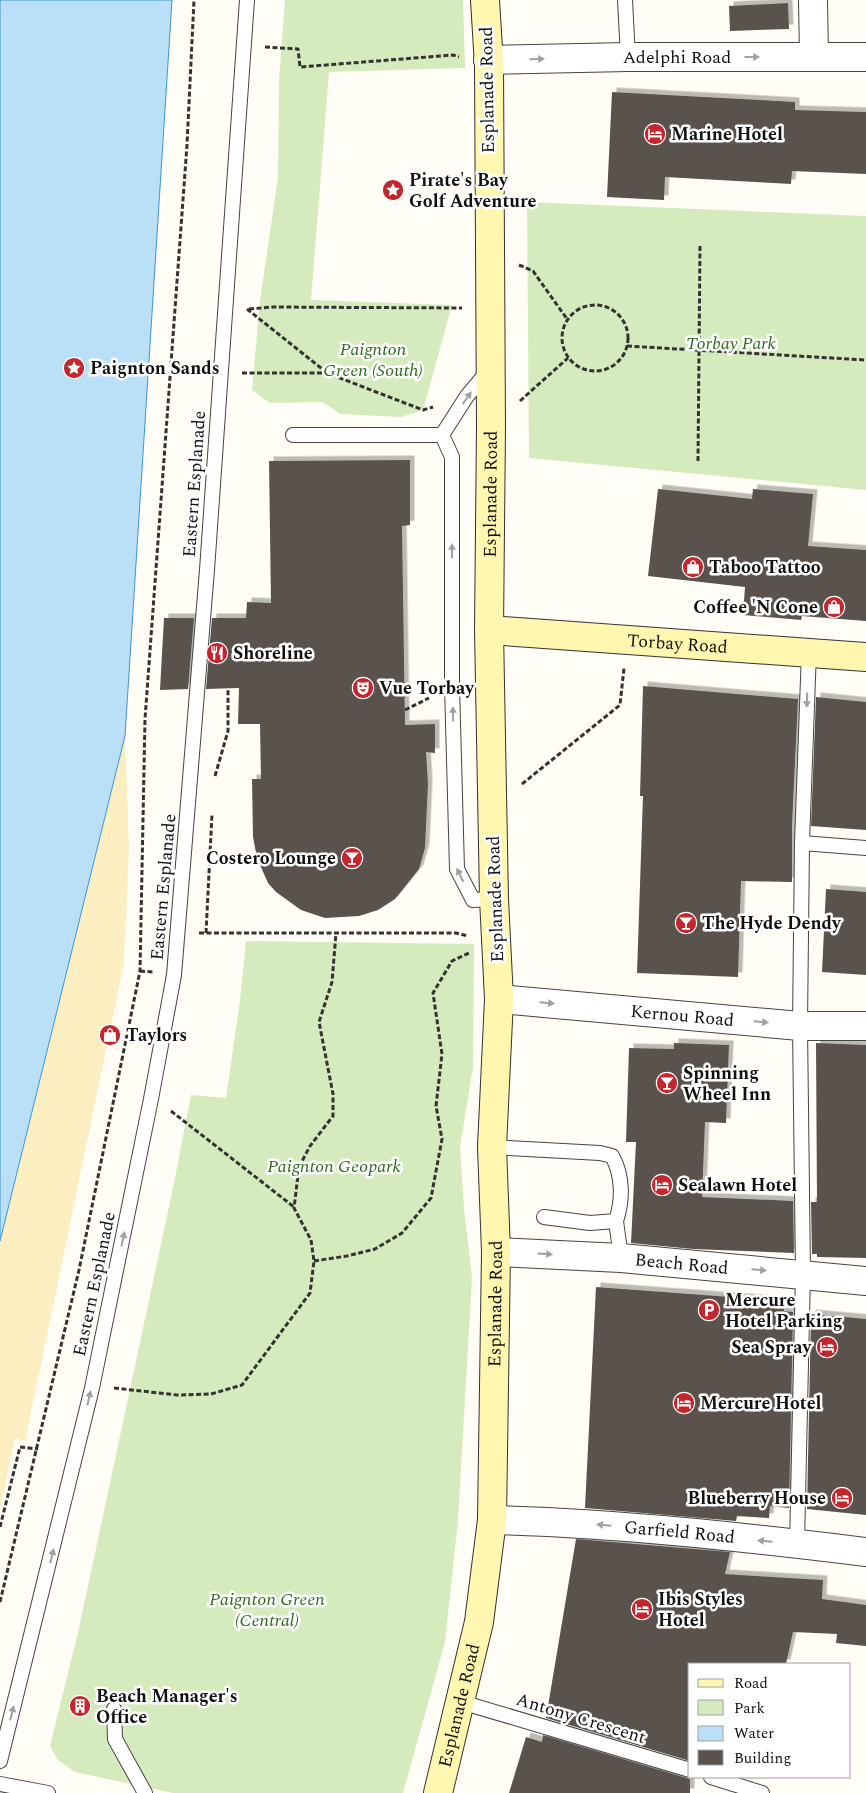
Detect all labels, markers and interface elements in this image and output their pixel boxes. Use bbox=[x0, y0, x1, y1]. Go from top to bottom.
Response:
street label: Esplanade Road bbox=[473, 26, 502, 154]
street label: Adelphi Road bbox=[623, 44, 731, 71]
one-way arrow bbox=[744, 53, 760, 61]
one-way arrow bbox=[529, 54, 545, 62]
place label: Marine Hotel bbox=[671, 121, 783, 148]
hotel icon: Marine Hotel bbox=[643, 122, 667, 146]
place label: Pirate's Bay Golf Adventure bbox=[409, 167, 537, 215]
place icon: Pirate's Bay Golf Adventure bbox=[381, 178, 405, 202]
park label: Torbay Park bbox=[686, 330, 777, 357]
park label: Paignton Green (South) bbox=[323, 336, 423, 384]
place label: Paignton Sands bbox=[90, 355, 220, 382]
place icon: Paignton Sands bbox=[62, 356, 86, 380]
one-way arrow bbox=[462, 391, 472, 405]
street label: Eastern Esplanade bbox=[176, 410, 213, 558]
street label: Esplanade Road bbox=[477, 431, 505, 558]
one-way arrow bbox=[448, 543, 456, 559]
place label: Taboo Tattoo bbox=[709, 554, 821, 581]
shop icon: Taboo Tattoo bbox=[681, 555, 705, 579]
place label: Coffee 'N Cone bbox=[693, 594, 818, 621]
shop icon: Coffee 'N Cone bbox=[822, 595, 846, 619]
street label: Torbay Road bbox=[626, 627, 729, 661]
place label: Shoreline bbox=[233, 640, 313, 667]
restaurant icon: Shoreline bbox=[205, 641, 229, 665]
place label: Vue Torbay bbox=[379, 675, 475, 702]
theatre icon: Vue Torbay bbox=[351, 676, 375, 700]
one-way arrow bbox=[803, 692, 811, 708]
one-way arrow bbox=[449, 705, 457, 721]
street label: Eastern Esplanade bbox=[144, 813, 183, 962]
street label: Esplanade Road bbox=[480, 835, 511, 963]
place label: Costero Lounge bbox=[206, 845, 336, 872]
bar icon: Costero Lounge bbox=[340, 846, 364, 870]
one-way arrow bbox=[456, 868, 464, 882]
place label: The Hyde Dendy bbox=[702, 910, 842, 937]
bar icon: The Hyde Dendy bbox=[674, 911, 698, 935]
street label: Kernou Road bbox=[629, 998, 735, 1034]
one-way arrow bbox=[540, 999, 556, 1007]
one-way arrow bbox=[754, 1018, 770, 1026]
place label: Taylors bbox=[126, 1022, 187, 1049]
shop icon: Taylors bbox=[98, 1023, 122, 1047]
place label: Spinning Wheel Inn bbox=[683, 1060, 771, 1108]
bar icon: Spinning Wheel Inn bbox=[655, 1071, 679, 1095]
park label: Paignton Geopark bbox=[267, 1153, 401, 1180]
place label: Sealawn Hotel bbox=[678, 1172, 797, 1199]
hotel icon: Sealawn Hotel bbox=[650, 1173, 674, 1197]
street label: Eastern Esplanade bbox=[66, 1209, 123, 1359]
one-way arrow bbox=[119, 1231, 127, 1246]
street label: Esplanade Road bbox=[481, 1240, 510, 1367]
street label: Beach Road bbox=[634, 1246, 730, 1282]
one-way arrow bbox=[537, 1251, 553, 1259]
one-way arrow bbox=[752, 1266, 768, 1274]
place label: Mercure Hotel Parking bbox=[725, 1287, 843, 1335]
parking icon: Mercure Hotel Parking bbox=[697, 1298, 721, 1322]
place label: Sea Spray bbox=[731, 1334, 812, 1361]
hotel icon: Sea Spray bbox=[815, 1335, 839, 1359]
one-way arrow bbox=[85, 1390, 93, 1405]
place label: Mercure Hotel bbox=[700, 1390, 822, 1417]
hotel icon: Mercure Hotel bbox=[672, 1391, 696, 1415]
place label: Blueberry House bbox=[688, 1485, 826, 1512]
hotel icon: Blueberry House bbox=[830, 1486, 854, 1510]
street label: Garfield Road bbox=[623, 1514, 736, 1551]
one-way arrow bbox=[595, 1521, 611, 1529]
one-way arrow bbox=[757, 1536, 773, 1544]
one-way arrow bbox=[48, 1548, 56, 1563]
park label: Paignton Green (Central) bbox=[209, 1586, 325, 1634]
place label: Ibis Styles Hotel bbox=[658, 1586, 743, 1634]
hotel icon: Ibis Styles Hotel bbox=[630, 1597, 654, 1621]
street label: Esplanade Road bbox=[432, 1641, 487, 1770]
legend bbox=[688, 1663, 851, 1778]
text: Road bbox=[734, 1672, 768, 1695]
place label: Beach Manager's Office bbox=[96, 1683, 238, 1731]
street label: Antony Crescent bbox=[513, 1686, 649, 1751]
building icon: Beach Manager's Office bbox=[68, 1694, 92, 1718]
text: Park bbox=[734, 1697, 765, 1720]
one-way arrow bbox=[8, 1706, 16, 1721]
text: Water bbox=[734, 1722, 774, 1745]
text: Building bbox=[734, 1747, 791, 1770]

